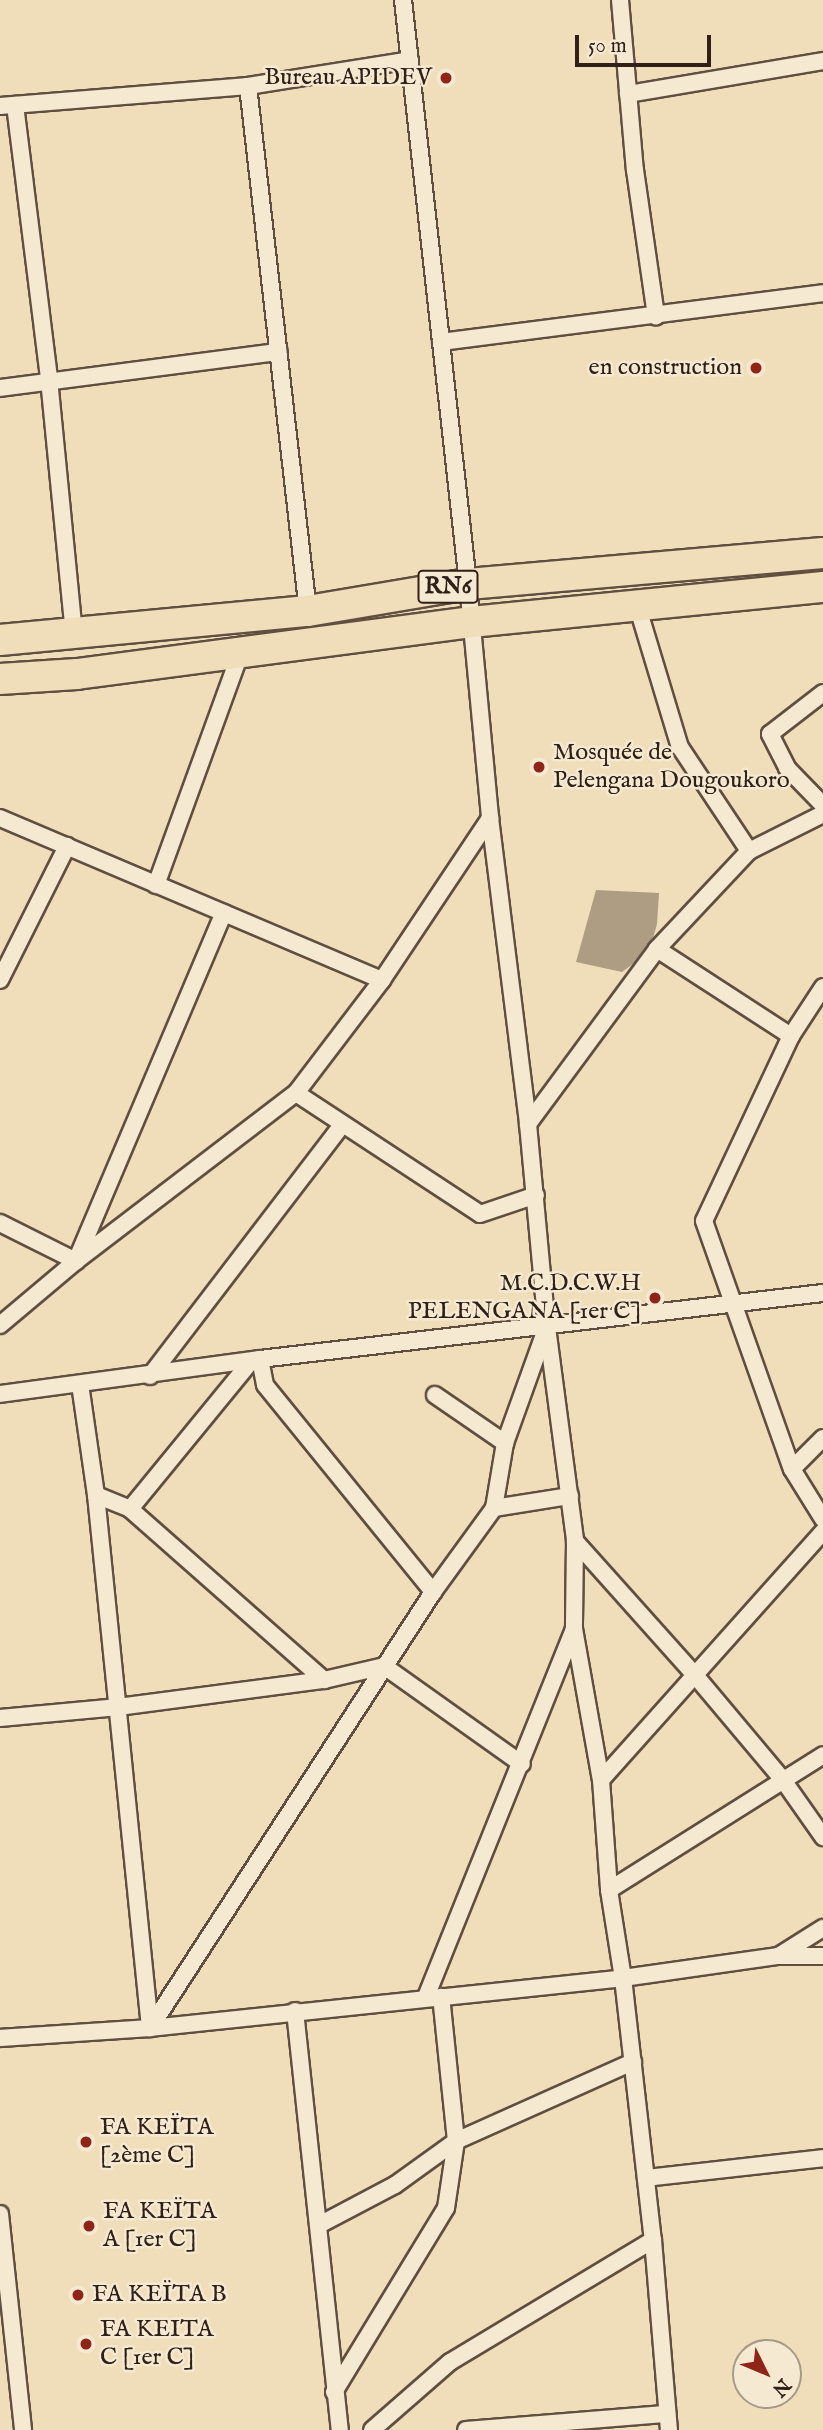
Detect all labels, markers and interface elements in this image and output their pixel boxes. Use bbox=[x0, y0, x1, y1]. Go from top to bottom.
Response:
scale bar bbox=[578, 21, 714, 65]
text: 50 m bbox=[588, 33, 627, 60]
place label: Bureau APIDEV bbox=[264, 64, 432, 92]
marker: Bureau APIDEV bbox=[438, 70, 454, 86]
place label: en construction bbox=[589, 354, 742, 382]
marker: en construction bbox=[748, 360, 764, 376]
road number: RN6 bbox=[416, 568, 480, 607]
place label: Mosquée de Pelengana Dougoukoro bbox=[553, 739, 790, 795]
marker: Mosquée de Pelengana Dougoukoro bbox=[531, 759, 547, 775]
place label: M.C.D.C.W.H PELENGANA [1er C] bbox=[408, 1270, 641, 1326]
marker: M.C.D.C.W.H PELENGANA [1er C] bbox=[647, 1290, 663, 1306]
place label: FA KEÏTA [2ème C] bbox=[100, 2114, 213, 2170]
marker: FA KEÏTA [2ème C] bbox=[78, 2134, 94, 2150]
place label: FA KEÏTA A [1er C] bbox=[103, 2198, 216, 2254]
marker: FA KEÏTA A [1er C] bbox=[81, 2218, 97, 2234]
place label: FA KEÏTA B bbox=[92, 2281, 227, 2309]
marker: FA KEÏTA B bbox=[70, 2287, 86, 2303]
place label: FA KEITA C [1er C] bbox=[100, 2316, 213, 2372]
marker: FA KEITA C [1er C] bbox=[78, 2336, 94, 2352]
north arrow bbox=[732, 2339, 802, 2409]
text: N bbox=[767, 2373, 795, 2401]

